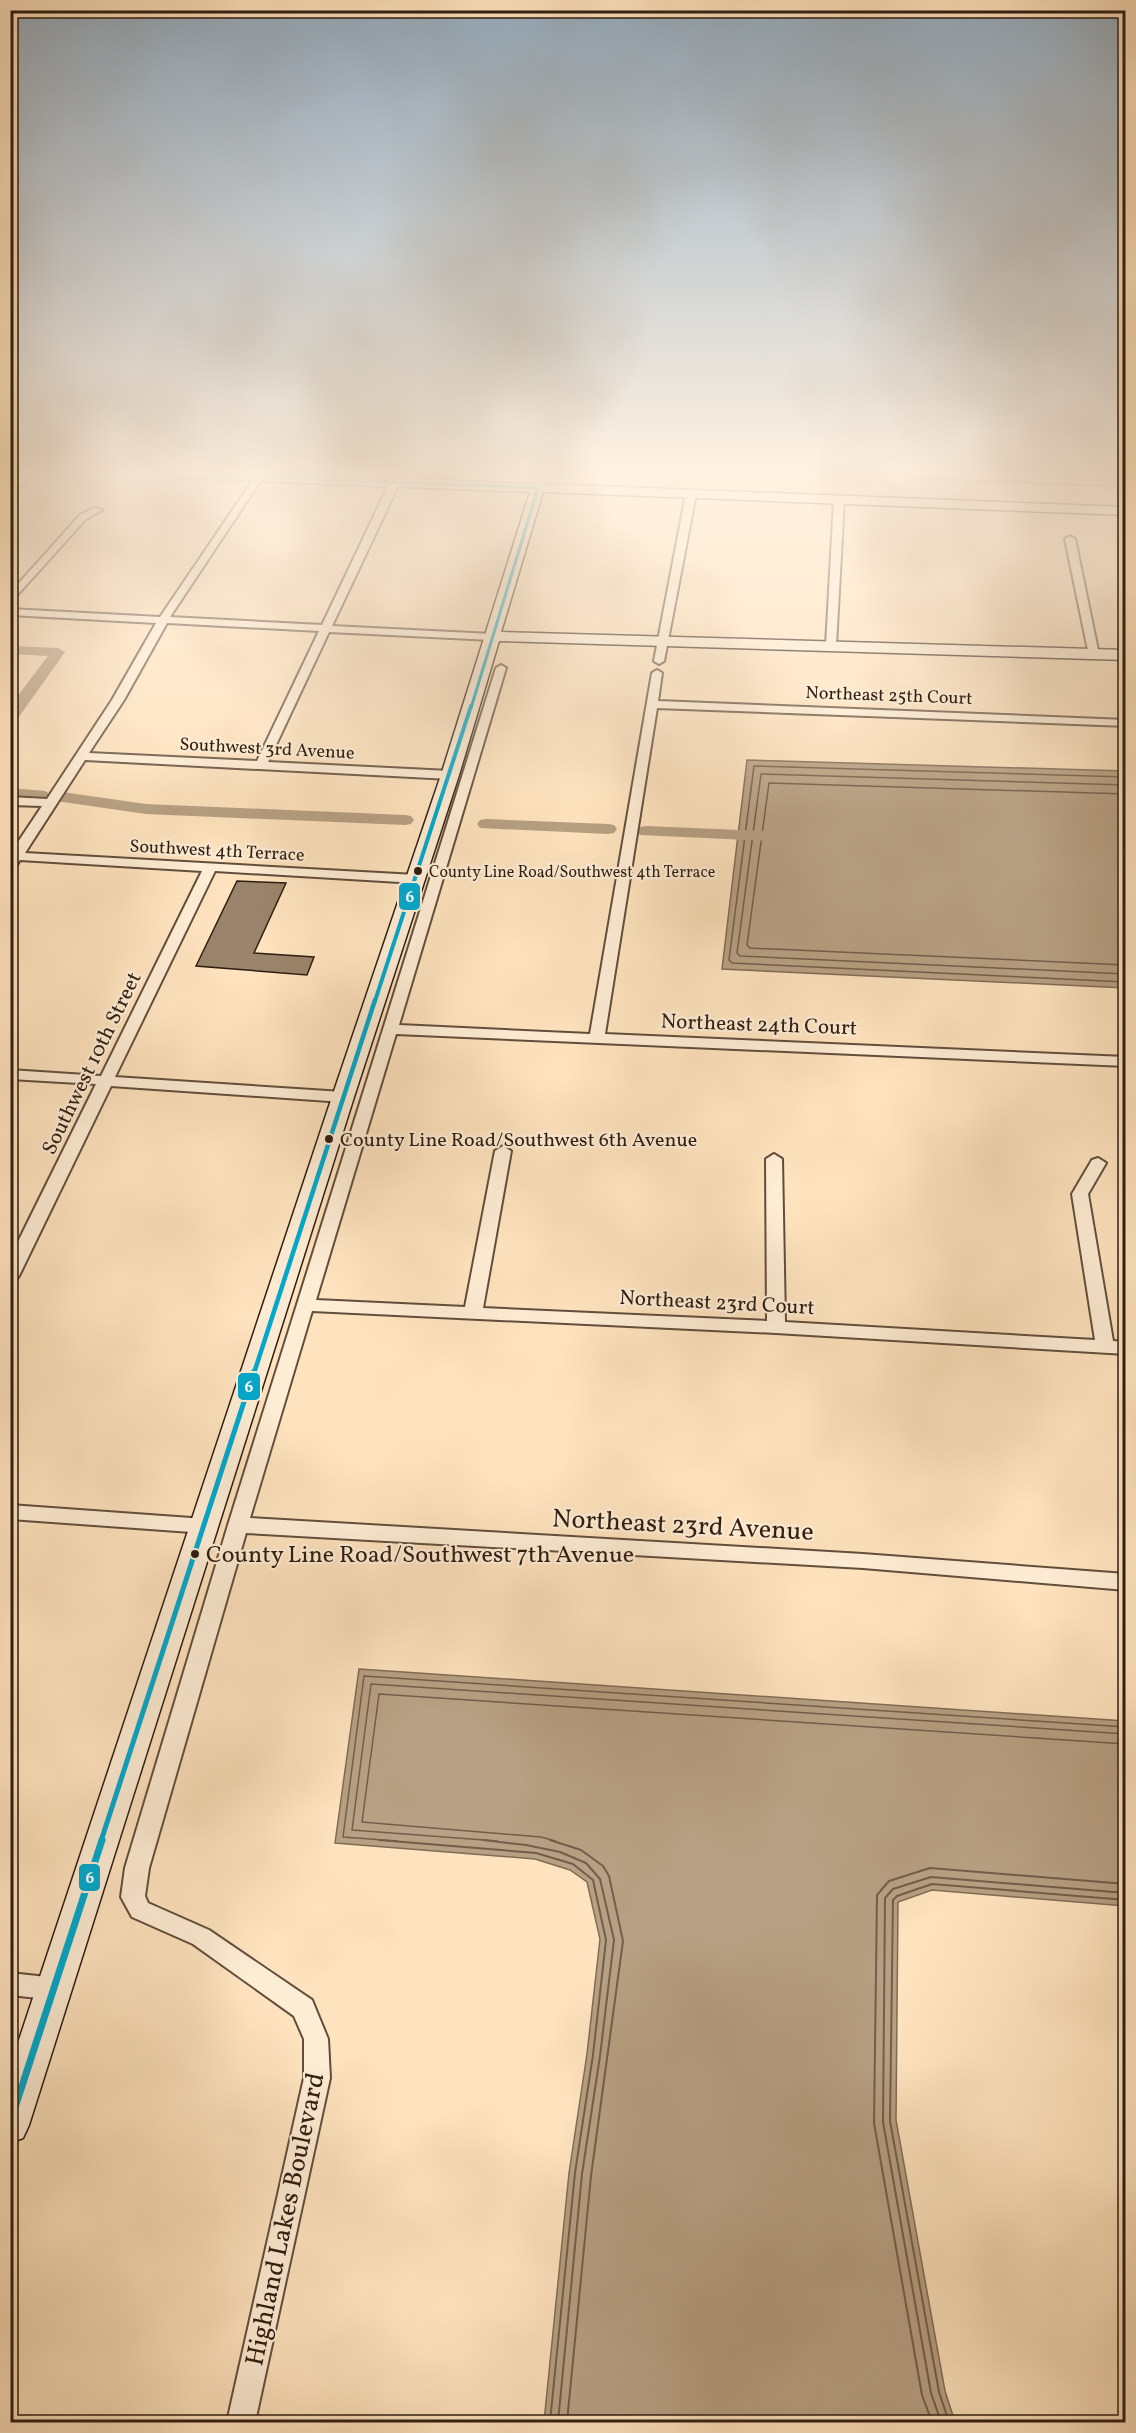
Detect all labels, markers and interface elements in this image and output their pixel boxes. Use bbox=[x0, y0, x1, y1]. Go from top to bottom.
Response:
street label: Northeast 25th Court bbox=[805, 681, 973, 712]
street label: Southwest 3rd Avenue bbox=[179, 732, 355, 767]
street label: Southwest 4th Terrace bbox=[129, 834, 305, 869]
place label: County Line Road/Southwest 4th Terrace bbox=[429, 862, 715, 884]
marker: County Line Road/Southwest 4th Terrace bbox=[412, 865, 424, 877]
line badge: 6 bbox=[398, 882, 421, 911]
text: 6 bbox=[406, 887, 415, 909]
street label: Southwest 10th Street bbox=[35, 967, 149, 1160]
street label: Northeast 24th Court bbox=[660, 1008, 858, 1043]
place label: County Line Road/Southwest 6th Avenue bbox=[340, 1127, 697, 1155]
marker: County Line Road/Southwest 6th Avenue bbox=[323, 1133, 335, 1145]
street label: Northeast 23rd Court bbox=[619, 1284, 815, 1323]
line badge: 6 bbox=[237, 1372, 261, 1401]
text: 6 bbox=[245, 1377, 254, 1399]
street label: Northeast 23rd Avenue bbox=[551, 1501, 815, 1551]
place label: County Line Road/Southwest 7th Avenue bbox=[206, 1539, 634, 1573]
marker: County Line Road/Southwest 7th Avenue bbox=[189, 1548, 201, 1560]
line badge: 6 bbox=[78, 1863, 101, 1892]
text: 6 bbox=[86, 1868, 95, 1890]
street label: Highland Lakes Boulevard bbox=[237, 2069, 335, 2369]

